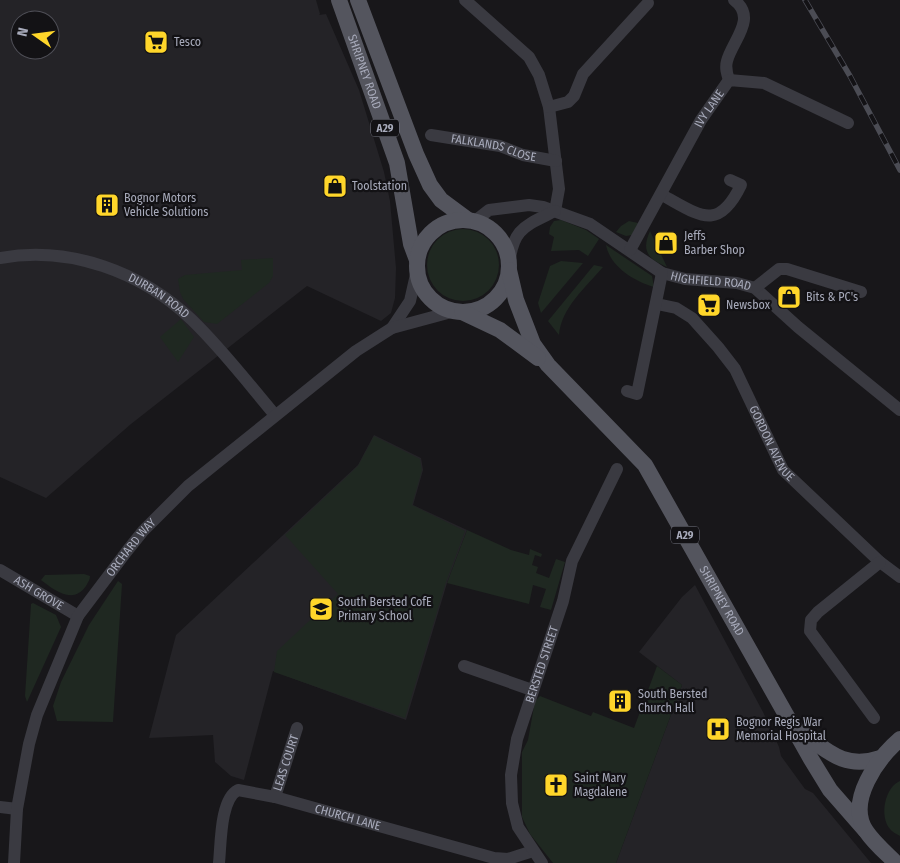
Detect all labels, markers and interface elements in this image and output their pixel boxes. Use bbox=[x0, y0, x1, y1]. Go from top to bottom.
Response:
north arrow bbox=[10, 10, 60, 60]
text: N bbox=[14, 26, 32, 38]
supermarket icon: Tesco bbox=[143, 29, 169, 55]
street label: SHRIPNEY ROAD bbox=[345, 32, 384, 111]
place label: Tesco bbox=[174, 35, 201, 49]
street label: IVY LANE bbox=[691, 87, 727, 130]
road number: A29 bbox=[371, 120, 399, 136]
street label: FALKLANDS CLOSE bbox=[450, 131, 538, 164]
shop icon: Toolstation bbox=[322, 173, 348, 199]
place label: Toolstation bbox=[352, 179, 407, 193]
place label: Bognor Motors Vehicle Solutions bbox=[124, 191, 209, 219]
building icon: Bognor Motors Vehicle Solutions bbox=[94, 192, 120, 218]
place label: Jeffs Barber Shop bbox=[684, 229, 745, 257]
shop icon: Jeffs Barber Shop bbox=[653, 230, 679, 256]
street label: HIGHFIELD ROAD bbox=[669, 269, 753, 294]
street label: DURBAN ROAD bbox=[126, 270, 192, 321]
shop icon: Bits & PC's bbox=[776, 284, 802, 310]
place label: Bits & PC's bbox=[806, 290, 858, 304]
supermarket icon: Newsbox bbox=[696, 292, 722, 318]
place label: Newsbox bbox=[726, 298, 771, 312]
street label: GORDON AVENUE bbox=[746, 403, 797, 484]
street label: ORCHARD WAY bbox=[103, 515, 159, 579]
road number: A29 bbox=[671, 526, 699, 544]
street label: SHRIPNEY ROAD bbox=[696, 563, 747, 638]
street label: ASH GROVE bbox=[12, 573, 66, 613]
place label: South Bersted CofE Primary School bbox=[338, 595, 432, 623]
school or university icon: South Bersted CofE Primary School bbox=[308, 596, 334, 622]
street label: BERSTED STREET bbox=[523, 624, 561, 705]
place label: South Bersted Church Hall bbox=[638, 687, 707, 715]
building icon: South Bersted Church Hall bbox=[607, 688, 633, 714]
place label: Bognor Regis War Memorial Hospital bbox=[736, 715, 826, 743]
hospital icon: Bognor Regis War Memorial Hospital bbox=[705, 716, 731, 742]
street label: LEAS COURT bbox=[270, 732, 302, 793]
place label: Saint Mary Magdalene bbox=[574, 771, 627, 799]
church icon: Saint Mary Magdalene bbox=[543, 772, 569, 798]
street label: CHURCH LANE bbox=[313, 801, 383, 833]

